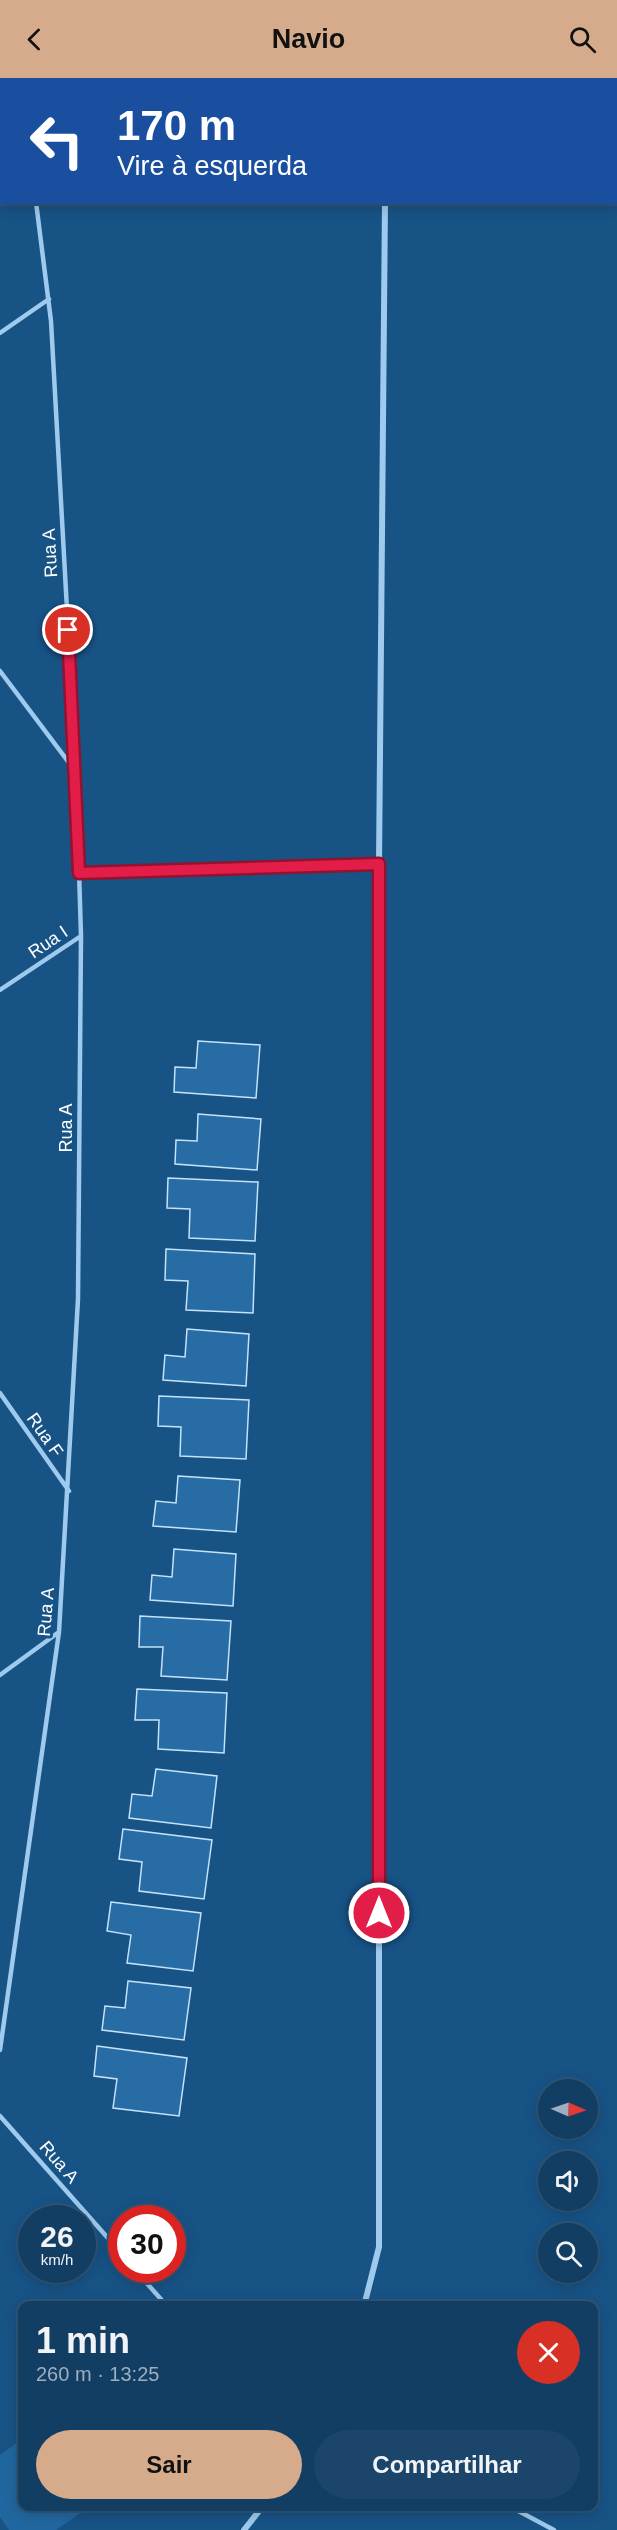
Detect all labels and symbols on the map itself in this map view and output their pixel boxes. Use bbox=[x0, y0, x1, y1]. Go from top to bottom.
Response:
street label: Rua A bbox=[39, 528, 61, 578]
pin bbox=[42, 604, 93, 655]
street label: Rua I bbox=[25, 922, 71, 962]
street label: Rua A bbox=[56, 1103, 76, 1153]
street label: Rua F bbox=[23, 1409, 67, 1461]
street label: Rua A bbox=[34, 1587, 58, 1637]
position arrow bbox=[347, 1881, 411, 1945]
north arrow bbox=[538, 2079, 598, 2139]
street label: Rua A bbox=[35, 2137, 83, 2187]
speed limit sign: 30 bbox=[108, 2205, 186, 2283]

